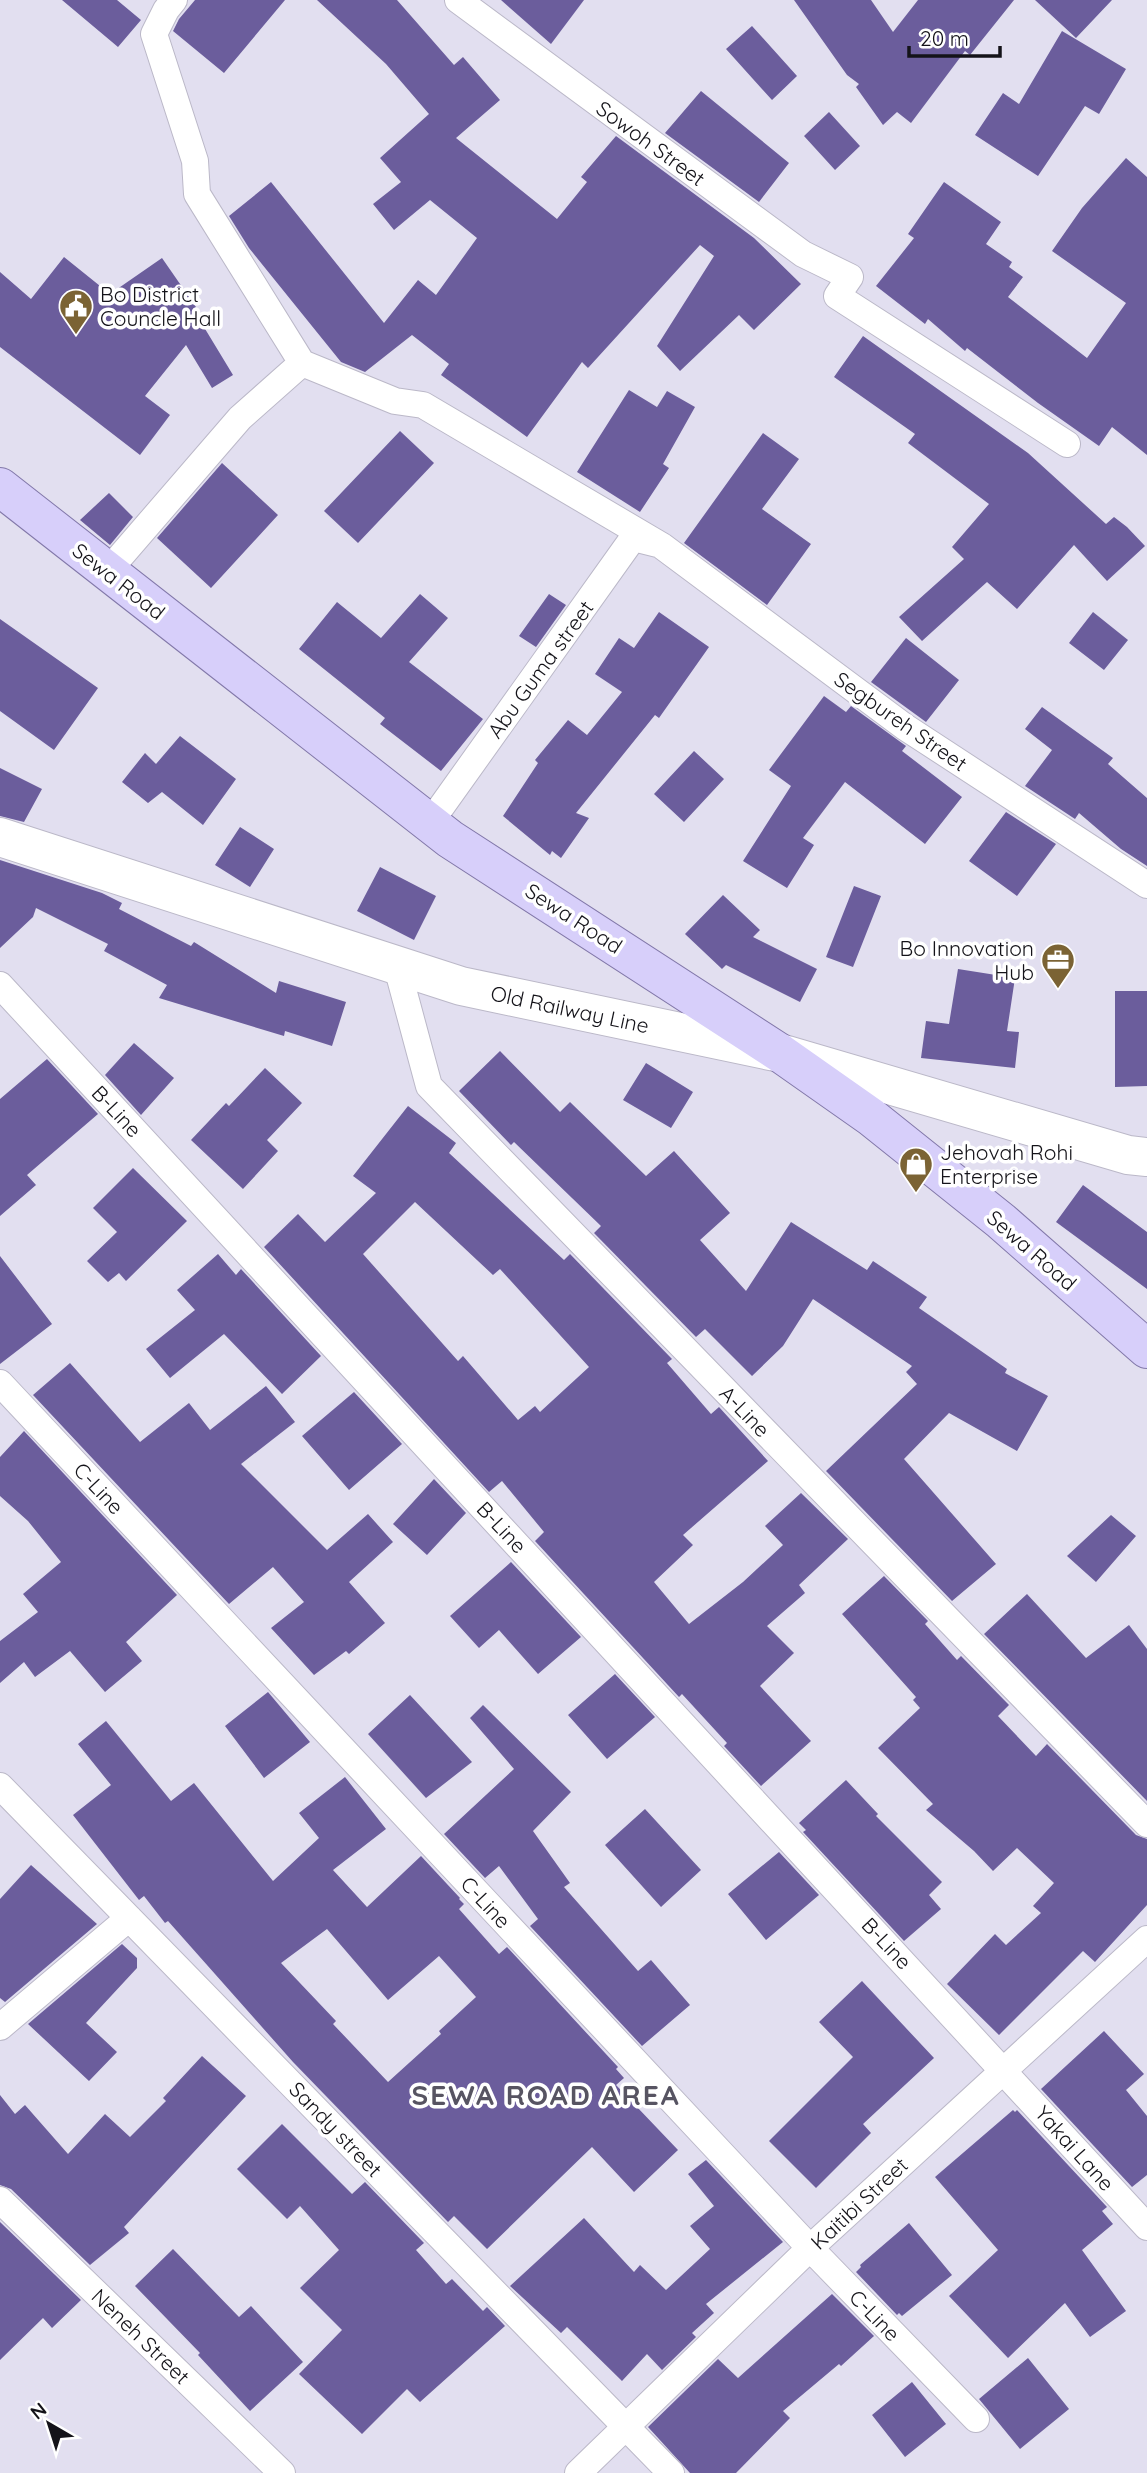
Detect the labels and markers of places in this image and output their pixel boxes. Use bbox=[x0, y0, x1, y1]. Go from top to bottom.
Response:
place label: Bo District Councle Hall bbox=[100, 281, 221, 331]
public building icon: Bo District Councle Hall bbox=[57, 287, 95, 336]
place label: Bo Innovation Hub bbox=[900, 935, 1034, 985]
office icon: Bo Innovation Hub bbox=[1039, 941, 1077, 990]
place label: Jehovah Rohi Enterprise bbox=[940, 1139, 1073, 1189]
shop icon: Jehovah Rohi Enterprise bbox=[897, 1145, 935, 1194]

